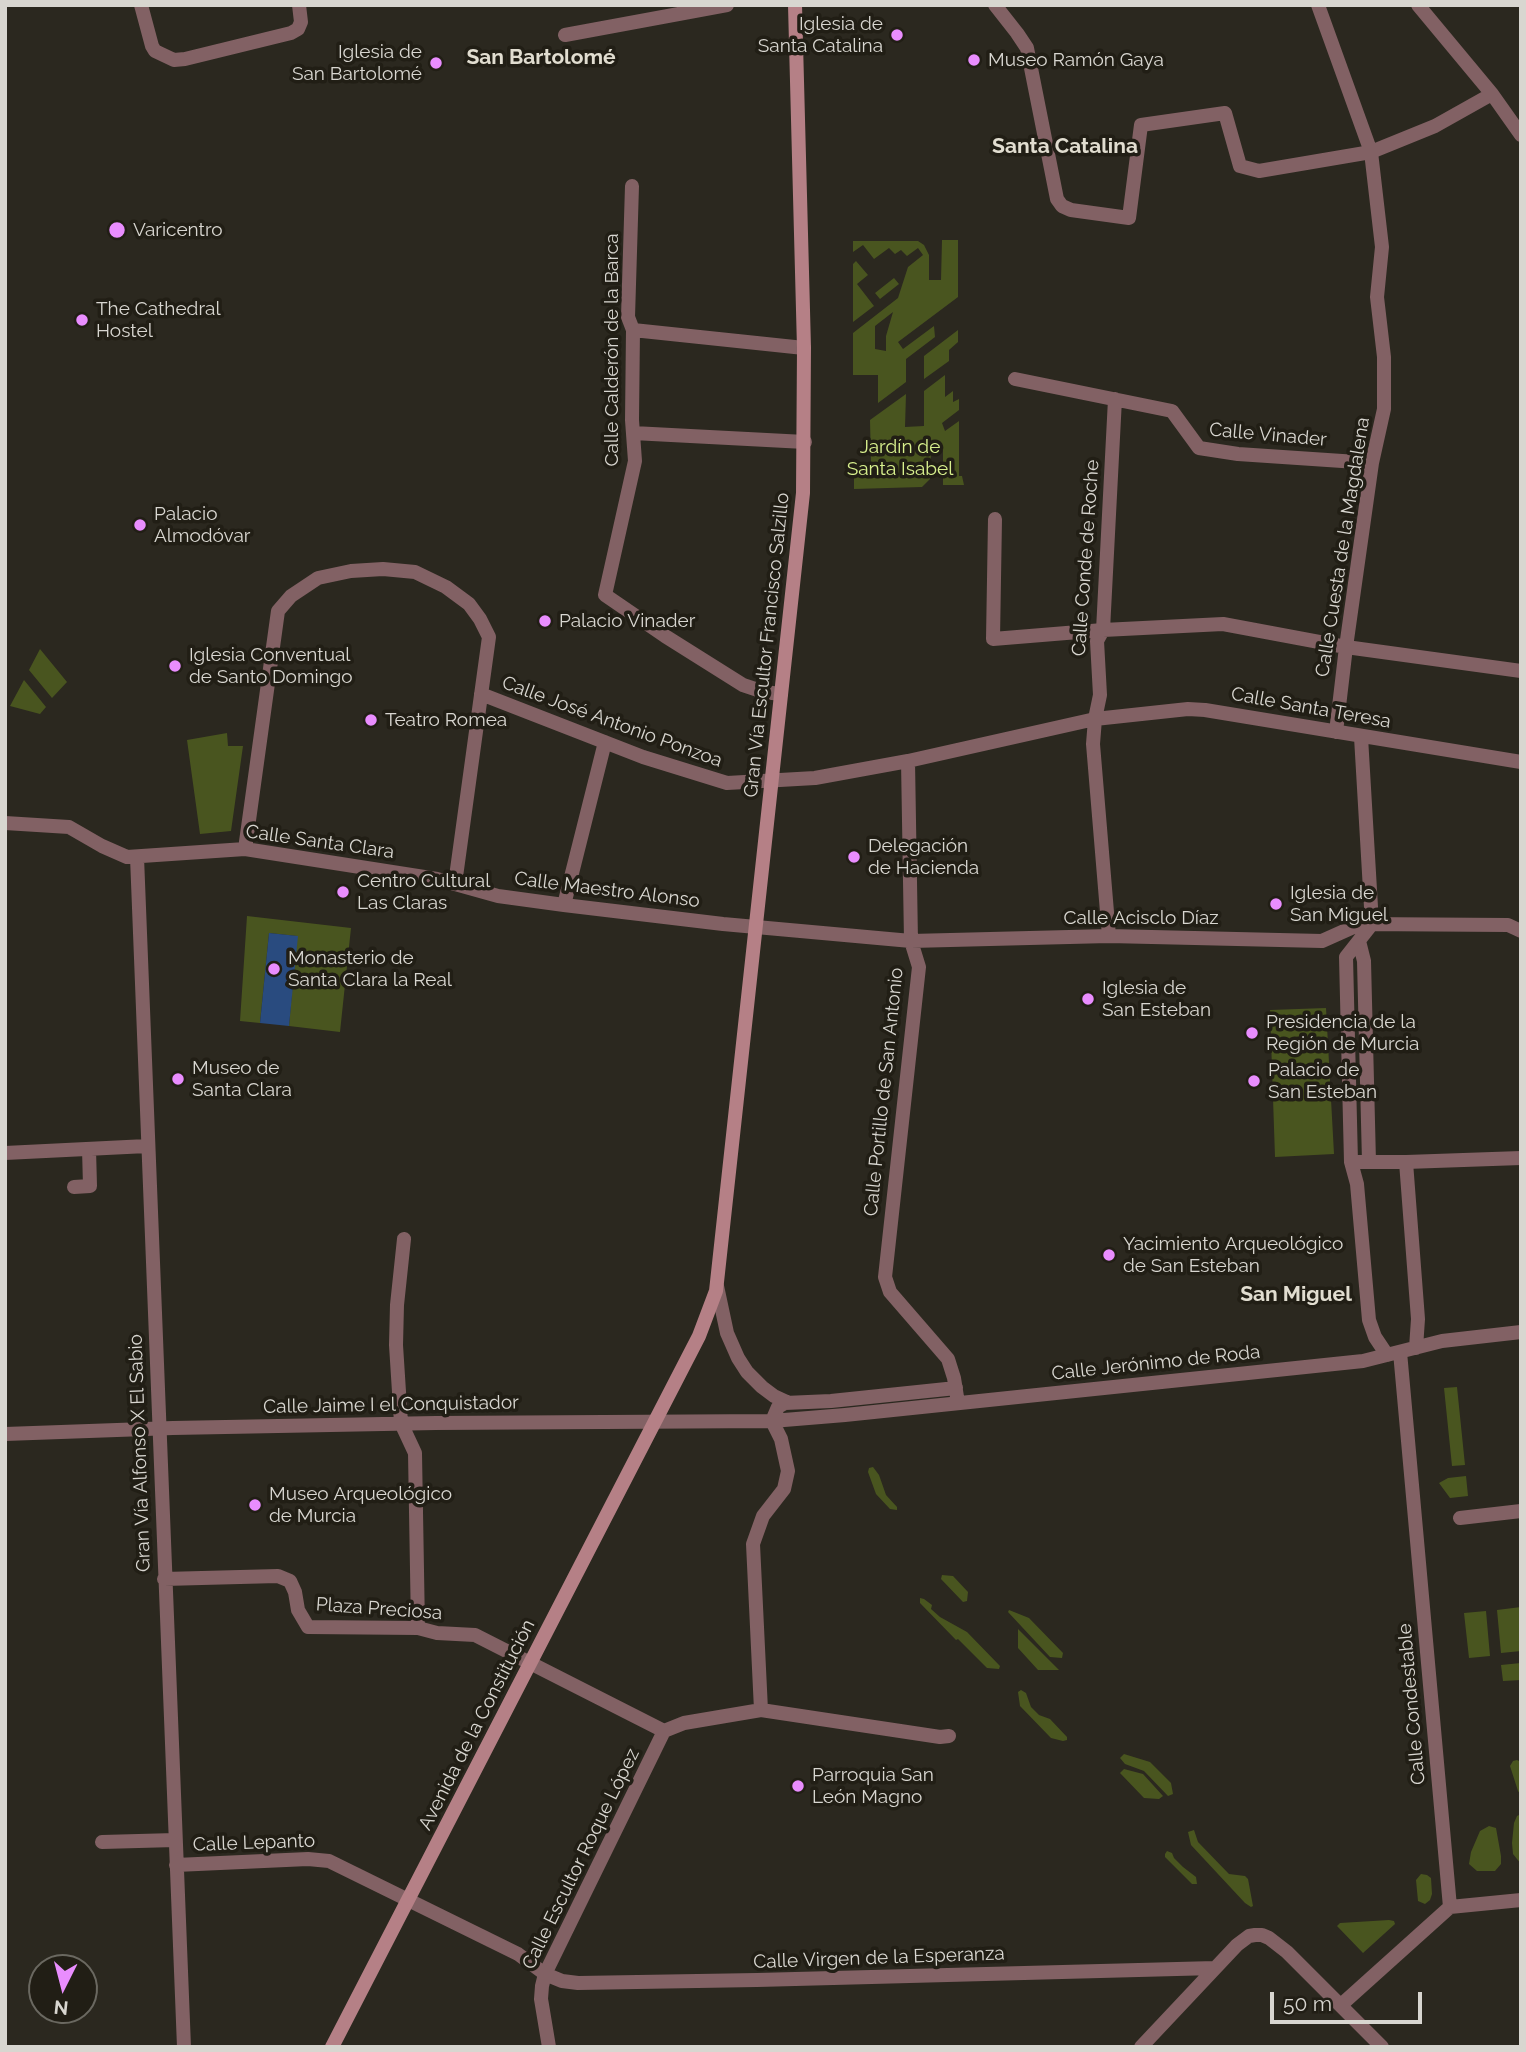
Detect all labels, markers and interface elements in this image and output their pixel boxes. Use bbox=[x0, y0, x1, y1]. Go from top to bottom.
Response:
place label: Iglesia de Santa Catalina bbox=[758, 13, 883, 57]
marker: Iglesia de Santa Catalina bbox=[889, 27, 905, 43]
place label: Iglesia de San Bartolomé bbox=[292, 41, 422, 85]
district label: San Bartolomé bbox=[466, 45, 616, 71]
place label: Museo Ramón Gaya bbox=[988, 49, 1164, 71]
marker: Museo Ramón Gaya bbox=[966, 52, 982, 68]
marker: Iglesia de San Bartolomé bbox=[428, 55, 444, 71]
district label: Santa Catalina bbox=[992, 134, 1138, 160]
place label: Varicentro bbox=[133, 219, 223, 241]
marker: Varicentro bbox=[107, 220, 127, 240]
street label: Calle Calderón de la Barca bbox=[601, 233, 623, 467]
place label: The Cathedral Hostel bbox=[96, 298, 221, 342]
marker: The Cathedral Hostel bbox=[74, 312, 90, 328]
street label: Calle Cuesta de la Magdalena bbox=[1311, 415, 1375, 679]
street label: Calle Vinader bbox=[1208, 419, 1328, 451]
park label: Jardín de Santa Isabel bbox=[847, 436, 953, 480]
street label: Calle Conde de Roche bbox=[1068, 459, 1104, 657]
street label: Gran Vía Escultor Francisco Salzillo bbox=[740, 491, 794, 799]
place label: Palacio Almodóvar bbox=[154, 503, 250, 547]
marker: Palacio Almodóvar bbox=[132, 517, 148, 533]
place label: Palacio Vinader bbox=[559, 610, 695, 632]
marker: Palacio Vinader bbox=[537, 613, 553, 629]
place label: Iglesia Conventual de Santo Domingo bbox=[189, 644, 353, 688]
marker: Iglesia Conventual de Santo Domingo bbox=[167, 658, 183, 674]
street label: Calle José Antonio Ponzoa bbox=[499, 671, 725, 773]
street label: Calle Santa Teresa bbox=[1229, 683, 1393, 733]
place label: Teatro Romea bbox=[385, 709, 507, 731]
marker: Teatro Romea bbox=[363, 712, 379, 728]
street label: Calle Santa Clara bbox=[244, 820, 396, 864]
place label: Delegación de Hacienda bbox=[868, 835, 979, 879]
marker: Delegación de Hacienda bbox=[846, 849, 862, 865]
street label: Calle Maestro Alonso bbox=[513, 867, 701, 913]
place label: Centro Cultural Las Claras bbox=[357, 870, 490, 914]
place label: Iglesia de San Miguel bbox=[1290, 882, 1388, 926]
marker: Centro Cultural Las Claras bbox=[335, 884, 351, 900]
marker: Iglesia de San Miguel bbox=[1268, 896, 1284, 912]
street label: Calle Acisclo Díaz bbox=[1063, 907, 1219, 929]
place label: Monasterio de Santa Clara la Real bbox=[288, 947, 452, 991]
marker: Monasterio de Santa Clara la Real bbox=[266, 961, 282, 977]
street label: Calle Portillo de San Antonio bbox=[860, 967, 908, 1217]
place label: Iglesia de San Esteban bbox=[1102, 977, 1211, 1021]
marker: Iglesia de San Esteban bbox=[1080, 991, 1096, 1007]
place label: Presidencia de la Región de Murcia bbox=[1266, 1011, 1419, 1055]
marker: Presidencia de la Región de Murcia bbox=[1244, 1025, 1260, 1041]
place label: Museo de Santa Clara bbox=[192, 1057, 292, 1101]
place label: Palacio de San Esteban bbox=[1268, 1059, 1377, 1103]
marker: Museo de Santa Clara bbox=[170, 1071, 186, 1087]
marker: Palacio de San Esteban bbox=[1246, 1073, 1262, 1089]
place label: Yacimiento Arqueológico de San Esteban bbox=[1123, 1233, 1343, 1277]
marker: Yacimiento Arqueológico de San Esteban bbox=[1101, 1247, 1117, 1263]
district label: San Miguel bbox=[1240, 1282, 1352, 1308]
street label: Gran Vía Alfonso X El Sabio bbox=[124, 1334, 156, 1572]
street label: Calle Jerónimo de Roda bbox=[1051, 1341, 1261, 1385]
street label: Calle Jaime I el Conquistador bbox=[263, 1391, 519, 1419]
place label: Museo Arqueológico de Murcia bbox=[269, 1483, 452, 1527]
marker: Museo Arqueológico de Murcia bbox=[247, 1497, 263, 1513]
street label: Plaza Preciosa bbox=[315, 1593, 443, 1625]
street label: Avenida de la Constitución bbox=[414, 1616, 540, 1834]
street label: Calle Condestable bbox=[1394, 1622, 1430, 1786]
street label: Calle Escultor Roque López bbox=[517, 1745, 645, 1973]
place label: Parroquia San León Magno bbox=[812, 1764, 934, 1808]
marker: Parroquia San León Magno bbox=[790, 1778, 806, 1794]
street label: Calle Lepanto bbox=[192, 1829, 316, 1857]
street label: Calle Virgen de la Esperanza bbox=[753, 1942, 1005, 1974]
north arrow bbox=[28, 1954, 98, 2024]
scale bar bbox=[1274, 1979, 1426, 2023]
text: 50 m bbox=[1283, 1991, 1332, 2016]
text: N bbox=[53, 1996, 69, 2020]

